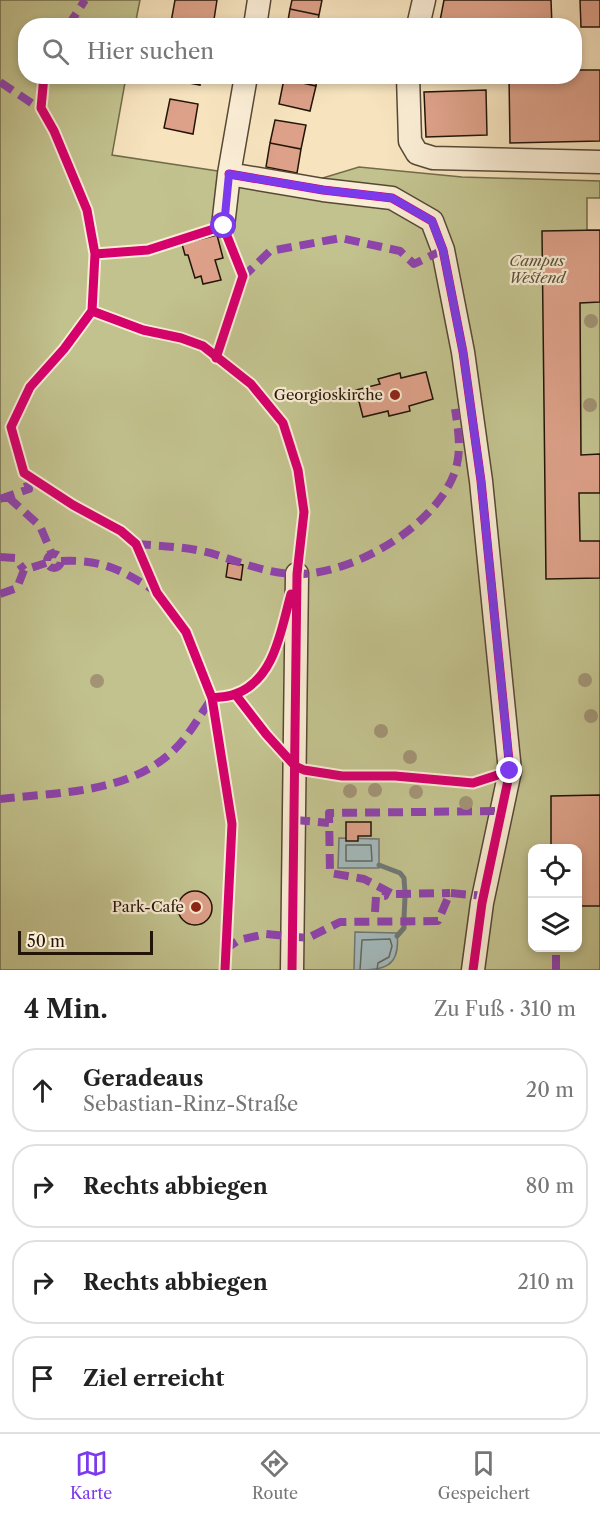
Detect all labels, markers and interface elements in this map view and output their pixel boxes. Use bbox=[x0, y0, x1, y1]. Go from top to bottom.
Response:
search box bbox=[18, 18, 582, 84]
icon: search bbox=[39, 35, 72, 68]
text: Hier suchen bbox=[87, 38, 214, 65]
route start bbox=[210, 212, 236, 238]
park label: Campus Westend bbox=[509, 251, 567, 287]
place label: Georgioskirche bbox=[274, 385, 383, 404]
marker: Georgioskirche bbox=[388, 388, 402, 402]
route end bbox=[496, 757, 522, 783]
map controls bbox=[528, 844, 582, 952]
button: locate bbox=[528, 844, 582, 898]
place label: Park-Cafe bbox=[112, 897, 184, 916]
button: layers bbox=[528, 898, 582, 952]
marker: Park-Cafe bbox=[189, 900, 203, 914]
scale bar bbox=[18, 928, 153, 956]
text: 50 m bbox=[27, 931, 65, 951]
text: 4 Min. bbox=[24, 993, 108, 1025]
text: Zu Fuß · 310 m bbox=[434, 997, 576, 1021]
text: Geradeaus bbox=[83, 1065, 203, 1092]
icon: ahead bbox=[26, 1074, 59, 1107]
text: 20 m bbox=[526, 1078, 574, 1102]
text: Sebastian-Rinz-Straße bbox=[83, 1092, 298, 1116]
icon: right bbox=[26, 1170, 59, 1203]
text: Rechts abbiegen bbox=[83, 1173, 268, 1200]
text: 80 m bbox=[526, 1174, 574, 1198]
icon: right bbox=[26, 1266, 59, 1299]
text: Rechts abbiegen bbox=[83, 1269, 268, 1296]
text: 210 m bbox=[517, 1270, 574, 1294]
icon: arrive bbox=[26, 1362, 59, 1395]
text: Ziel erreicht bbox=[83, 1365, 224, 1392]
tab: Karte bbox=[70, 1447, 112, 1503]
tab: Route bbox=[252, 1447, 298, 1503]
tab: Gespeichert bbox=[438, 1447, 530, 1503]

